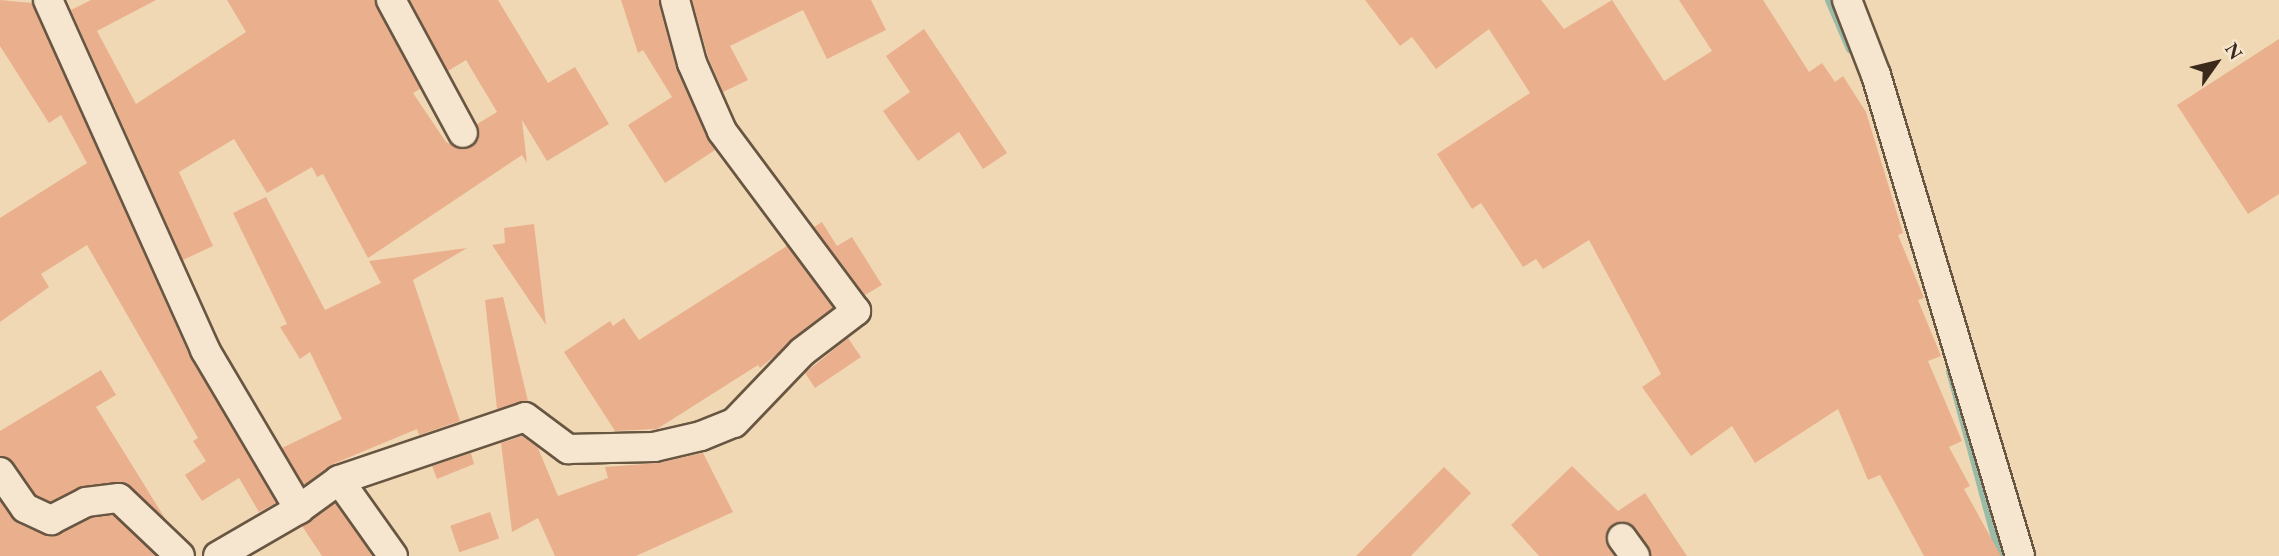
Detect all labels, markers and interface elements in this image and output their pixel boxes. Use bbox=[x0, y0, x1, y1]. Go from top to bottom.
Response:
north arrow bbox=[2181, 28, 2251, 98]
text: N bbox=[2219, 38, 2248, 64]

